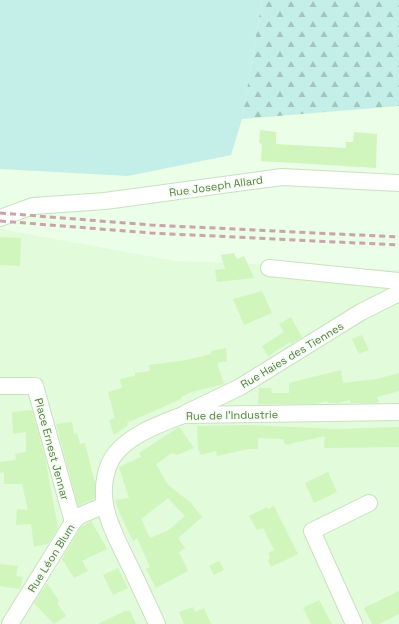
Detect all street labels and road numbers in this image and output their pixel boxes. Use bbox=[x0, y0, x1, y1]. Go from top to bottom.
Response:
street label: Rue Joseph Allard bbox=[168, 172, 264, 200]
street label: Rue Haies des Tiennes bbox=[238, 319, 346, 391]
street label: Place Ernest Jennar bbox=[32, 396, 72, 502]
street label: Rue de l'Industrie bbox=[186, 407, 278, 423]
street label: Rue Léon Blum bbox=[24, 521, 78, 595]

